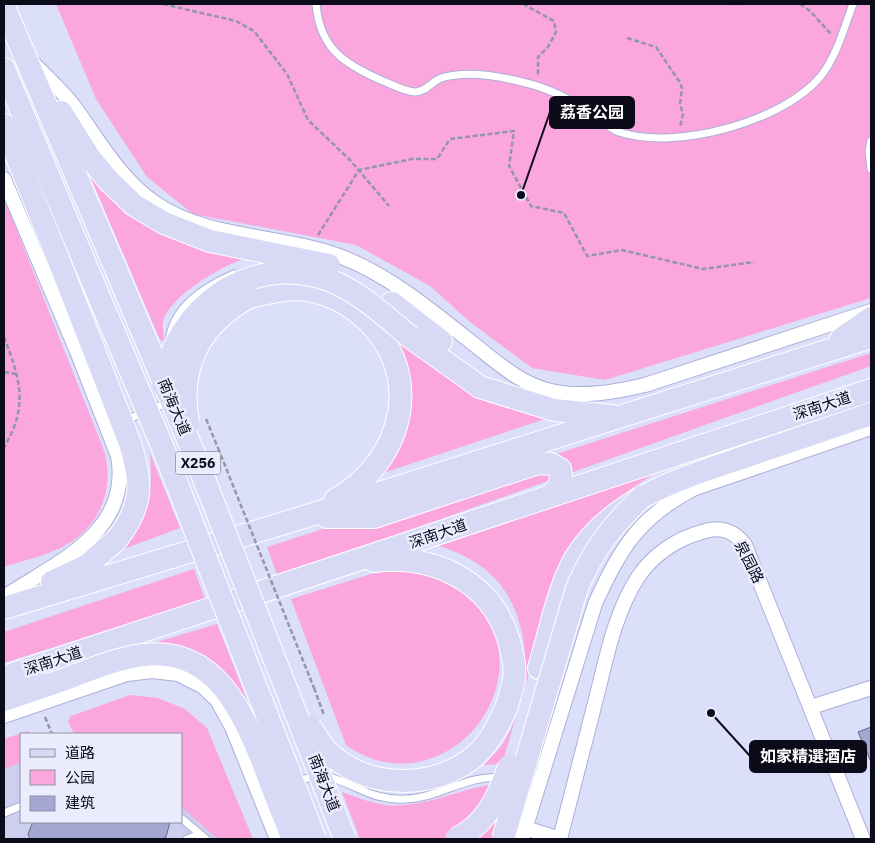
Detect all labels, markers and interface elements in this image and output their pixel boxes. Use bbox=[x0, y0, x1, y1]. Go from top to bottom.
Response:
callout: 荔香公园 bbox=[550, 97, 634, 128]
text: 荔香公园 bbox=[560, 102, 624, 122]
street label: 南海大道 bbox=[154, 375, 195, 438]
street label: 深南大道 bbox=[790, 387, 853, 424]
road number: X256 bbox=[176, 452, 220, 474]
street label: 深南大道 bbox=[406, 515, 469, 552]
street label: 泉园路 bbox=[731, 537, 768, 586]
street label: 深南大道 bbox=[21, 642, 84, 679]
legend bbox=[20, 733, 182, 823]
callout: 如家精選酒店 bbox=[750, 741, 866, 772]
text: 道路 bbox=[65, 743, 95, 762]
text: 如家精選酒店 bbox=[760, 746, 856, 766]
street label: 南海大道 bbox=[305, 751, 344, 814]
text: 公园 bbox=[65, 768, 95, 787]
text: 建筑 bbox=[65, 793, 95, 812]

